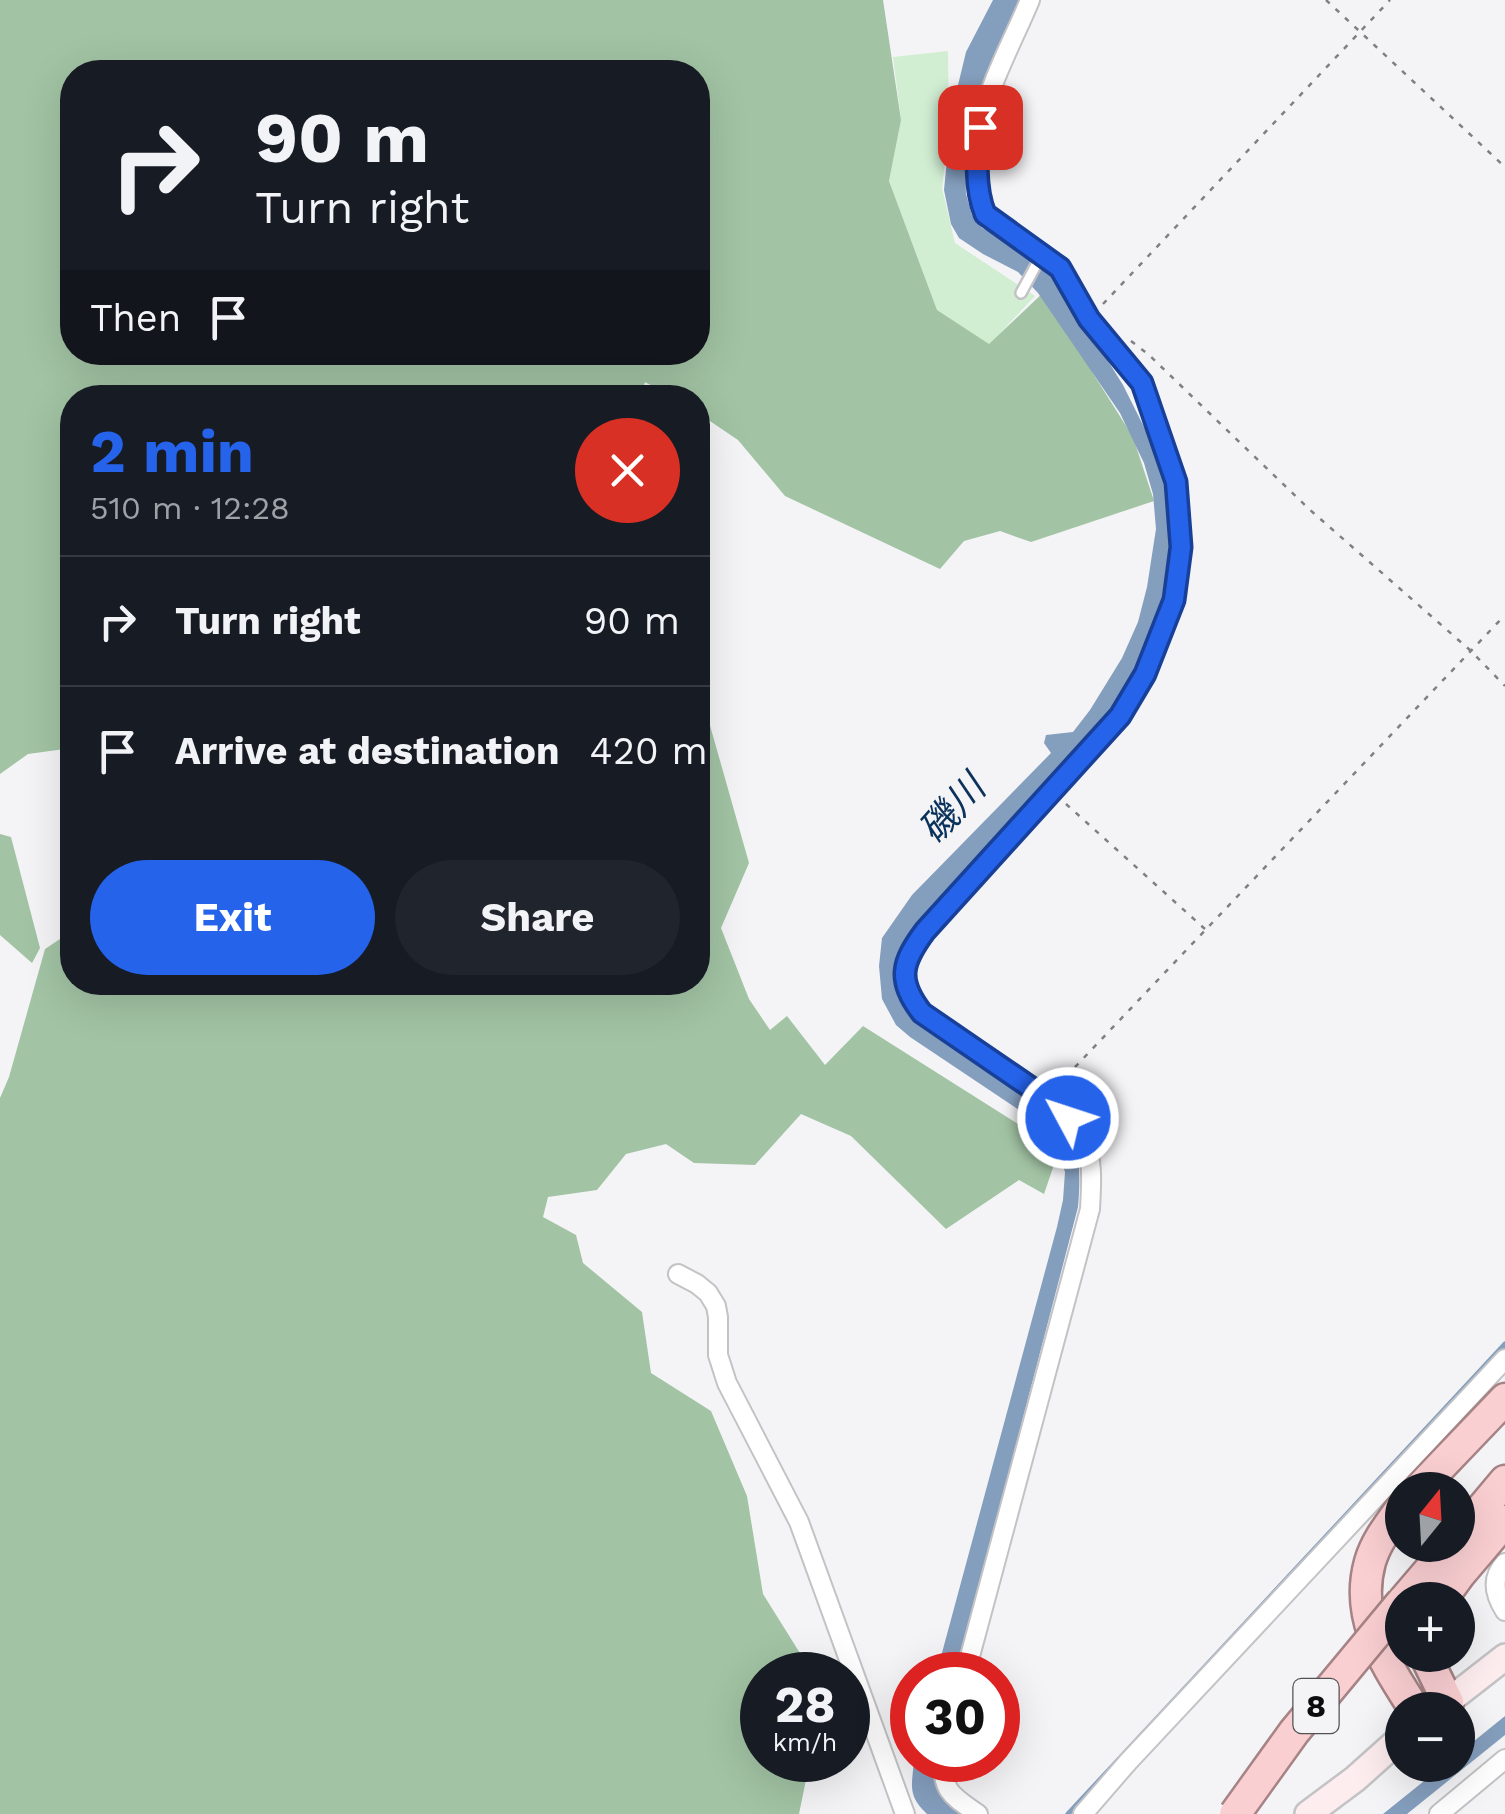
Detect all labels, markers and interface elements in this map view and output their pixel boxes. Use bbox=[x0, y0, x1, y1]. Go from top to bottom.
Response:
pin bbox=[938, 85, 1023, 170]
text: 90 m bbox=[255, 97, 429, 179]
icon: right bbox=[90, 100, 220, 230]
icon: arrive bbox=[953, 100, 1008, 155]
text: Turn right bbox=[255, 181, 469, 234]
icon: arrive bbox=[201, 290, 256, 345]
text: Then bbox=[90, 296, 181, 340]
text: 2 min bbox=[90, 416, 254, 487]
button: close bbox=[575, 418, 680, 523]
text: 510 m · 12:28 bbox=[90, 489, 290, 527]
icon: right bbox=[90, 594, 145, 649]
text: Turn right bbox=[175, 599, 361, 643]
text: 90 m bbox=[584, 599, 680, 643]
icon: arrive bbox=[90, 724, 145, 779]
text: Arrive at destination bbox=[175, 729, 560, 773]
text: 420 m bbox=[590, 729, 708, 773]
water label: 磯川 bbox=[910, 763, 996, 852]
button: Exit bbox=[90, 860, 375, 975]
button: Share bbox=[395, 860, 680, 975]
position arrow bbox=[1016, 1066, 1120, 1170]
north arrow bbox=[1385, 1472, 1475, 1562]
map controls bbox=[1385, 1472, 1475, 1782]
button: + bbox=[1385, 1582, 1475, 1672]
speed limit sign: 30 bbox=[890, 1652, 1020, 1782]
text: 28 bbox=[774, 1675, 836, 1734]
road number: 8 bbox=[1294, 1679, 1338, 1733]
button: − bbox=[1385, 1692, 1475, 1782]
text: km/h bbox=[773, 1728, 837, 1757]

